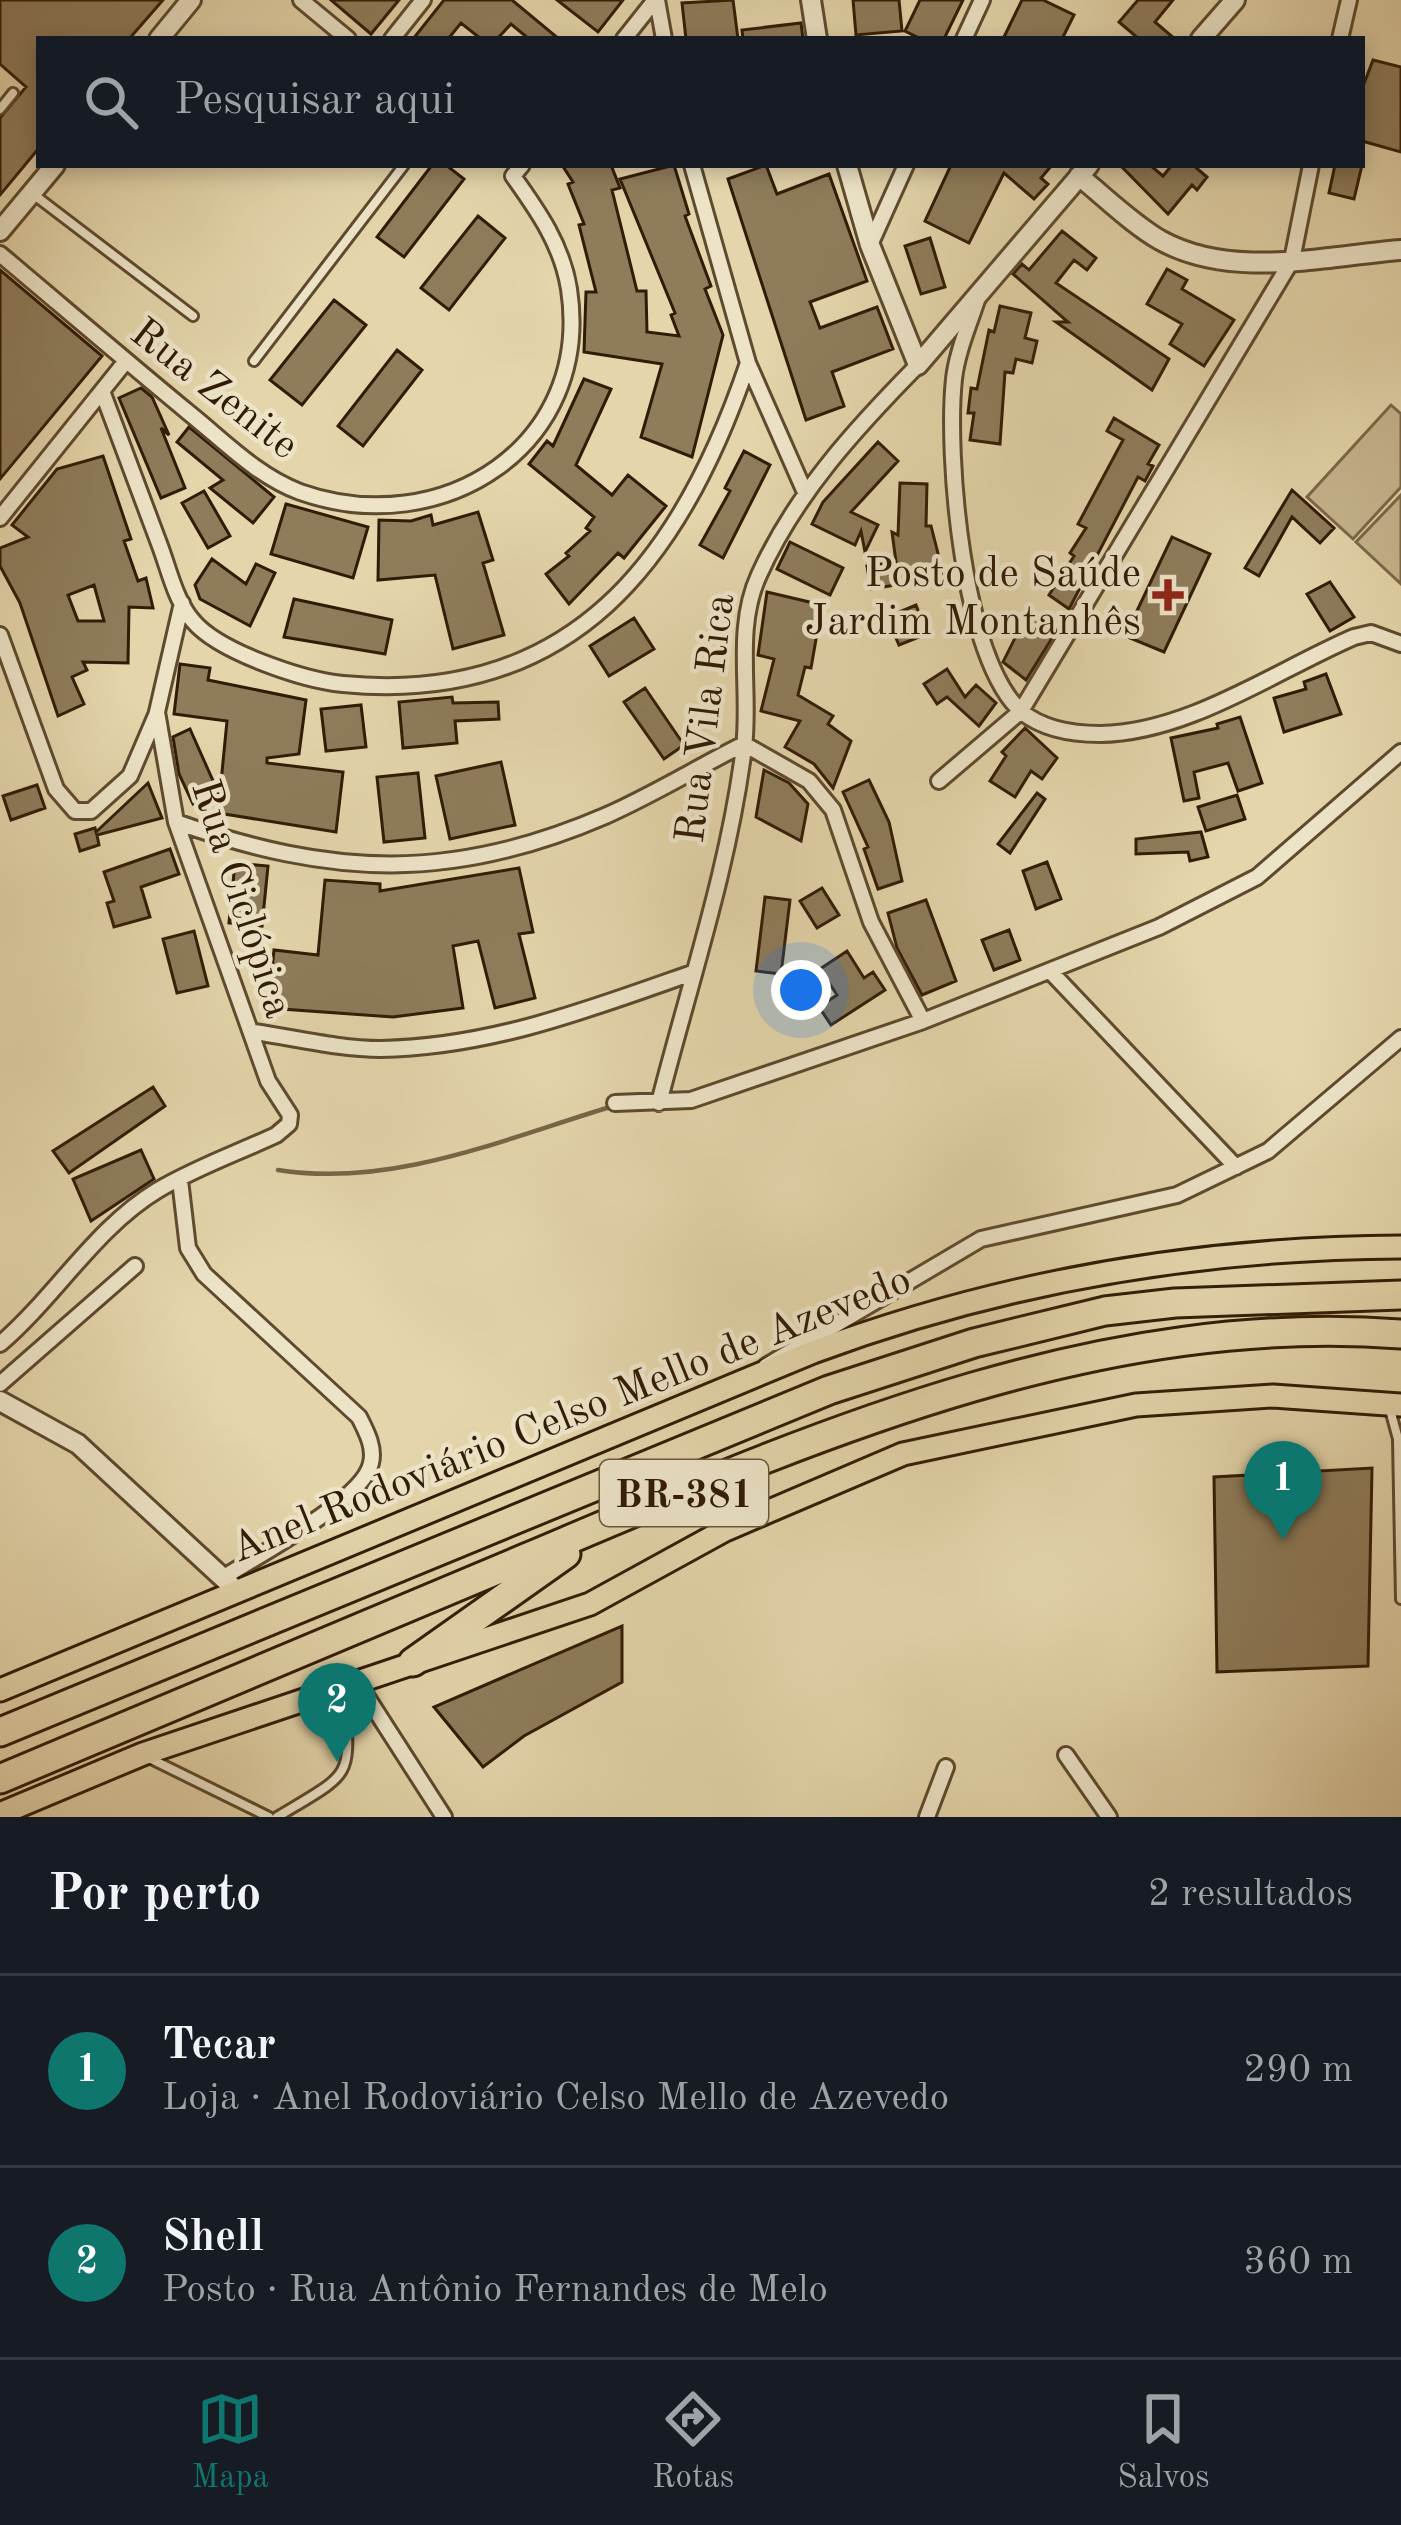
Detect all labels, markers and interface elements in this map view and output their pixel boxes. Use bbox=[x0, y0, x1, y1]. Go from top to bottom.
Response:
search box bbox=[36, 36, 1365, 168]
icon: search bbox=[78, 69, 144, 135]
text: Pesquisar aqui bbox=[174, 79, 455, 124]
street label: Rua Zenite bbox=[122, 312, 305, 468]
place label: Posto de Saúde Jardim Montanhês bbox=[805, 554, 1141, 644]
marker: Posto de Saúde Jardim Montanhês bbox=[1152, 579, 1184, 611]
street label: Rua Vila Rica bbox=[671, 591, 743, 846]
street label: Rua Ciclópica bbox=[182, 775, 298, 1023]
your location bbox=[771, 960, 831, 1020]
street label: Anel Rodoviário Celso Mello de Azevedo bbox=[226, 1260, 917, 1572]
pin: 1 bbox=[1244, 1441, 1322, 1540]
road number: BR-381 bbox=[600, 1460, 768, 1526]
pin: 2 bbox=[298, 1663, 376, 1762]
text: Por perto bbox=[48, 1870, 262, 1921]
text: 2 resultados bbox=[1148, 1875, 1353, 1914]
text: Tecar bbox=[162, 2024, 276, 2069]
text: 1 bbox=[76, 2051, 98, 2090]
text: 290 m bbox=[1243, 2051, 1353, 2090]
text: Loja · Anel Rodoviário Celso Mello de Azevedo bbox=[162, 2079, 949, 2118]
text: Shell bbox=[162, 2216, 264, 2261]
text: 2 bbox=[76, 2243, 98, 2282]
text: 360 m bbox=[1243, 2243, 1353, 2282]
text: Posto · Rua Antônio Fernandes de Melo bbox=[162, 2271, 828, 2310]
tab: Mapa bbox=[192, 2386, 269, 2499]
tab: Rotas bbox=[652, 2386, 734, 2499]
tab: Salvos bbox=[1117, 2386, 1209, 2499]

